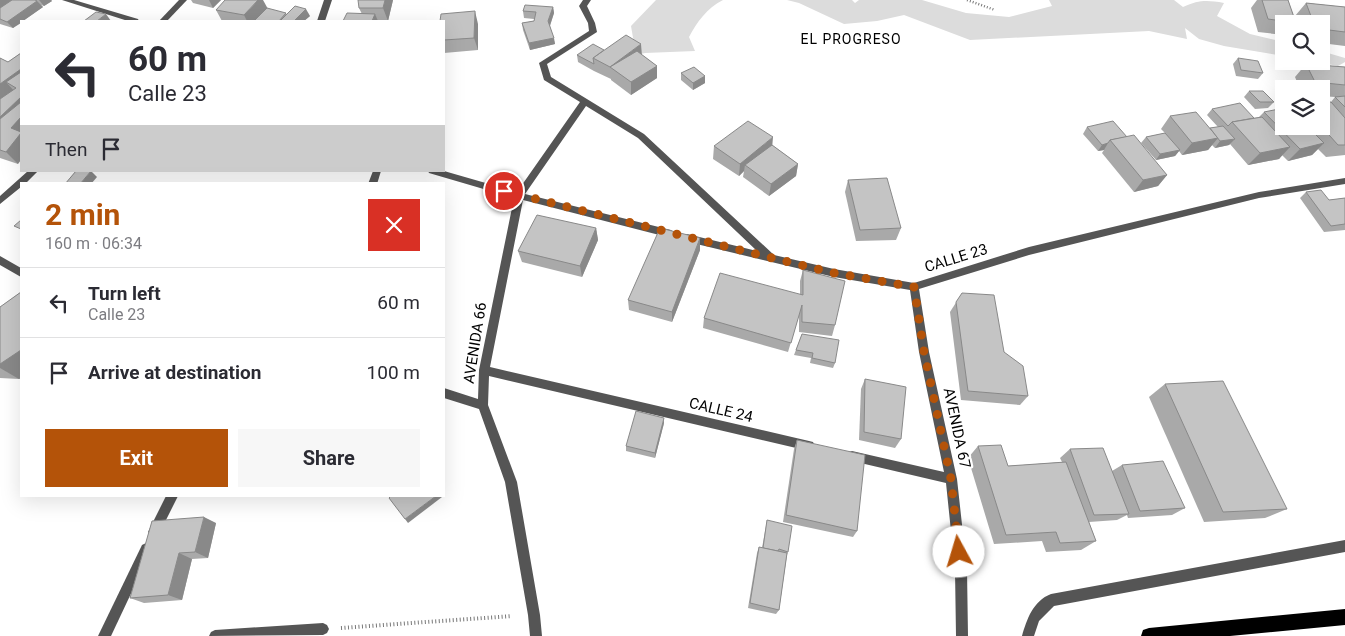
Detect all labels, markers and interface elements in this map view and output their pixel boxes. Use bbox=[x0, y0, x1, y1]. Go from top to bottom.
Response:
map controls bbox=[1275, 15, 1330, 135]
button: search bbox=[1275, 15, 1330, 70]
district label: EL PROGRESO bbox=[800, 31, 902, 47]
text: 60 m bbox=[128, 39, 207, 80]
icon: left bbox=[45, 40, 110, 105]
button: layers bbox=[1275, 80, 1330, 135]
text: Calle 23 bbox=[128, 81, 207, 106]
icon: arrive bbox=[97, 135, 125, 163]
text: Then bbox=[45, 138, 87, 161]
pin bbox=[483, 170, 525, 212]
icon: arrive bbox=[490, 177, 518, 205]
text: 2 min bbox=[45, 197, 120, 232]
button: close bbox=[368, 199, 420, 251]
text: 160 m · 06:34 bbox=[45, 234, 142, 253]
street label: CALLE 23 bbox=[922, 240, 990, 276]
text: Turn left bbox=[88, 282, 161, 305]
icon: left bbox=[45, 289, 73, 317]
text: 60 m bbox=[377, 291, 420, 314]
street label: AVENIDA 66 bbox=[460, 301, 490, 385]
text: Calle 23 bbox=[88, 305, 145, 324]
icon: arrive bbox=[45, 359, 73, 387]
text: Arrive at destination bbox=[88, 361, 261, 384]
text: 100 m bbox=[367, 361, 420, 384]
street label: AVENIDA 67 bbox=[940, 386, 974, 470]
street label: CALLE 24 bbox=[687, 394, 755, 426]
button: Exit bbox=[45, 429, 228, 487]
button: Share bbox=[238, 429, 420, 487]
position arrow bbox=[932, 525, 984, 577]

